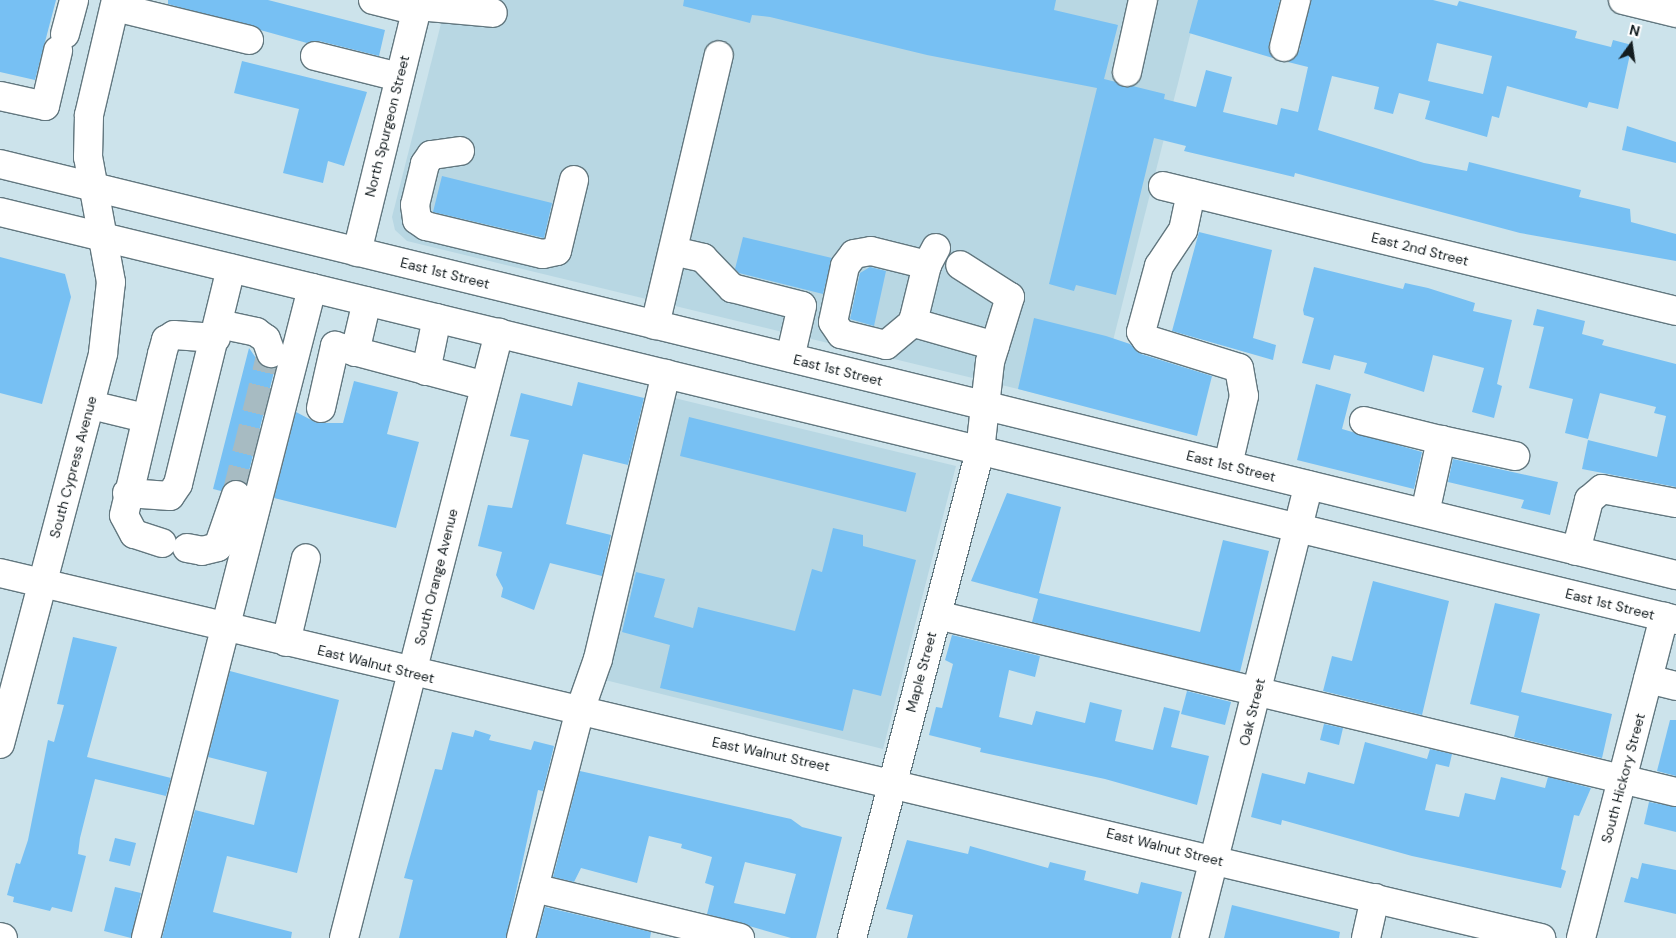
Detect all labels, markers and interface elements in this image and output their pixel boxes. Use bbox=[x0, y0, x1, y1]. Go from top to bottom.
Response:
north arrow bbox=[1606, 20, 1656, 70]
text: N bbox=[1627, 20, 1642, 40]
street label: North Spurgeon Street bbox=[361, 53, 413, 199]
street label: East 2nd Street bbox=[1370, 229, 1470, 269]
street label: East 1st Street bbox=[399, 254, 491, 292]
street label: East 1st Street bbox=[792, 351, 884, 389]
street label: South Cypress Avenue bbox=[46, 394, 100, 540]
street label: East 1st Street bbox=[1185, 447, 1277, 485]
street label: South Orange Avenue bbox=[411, 507, 461, 647]
street label: East 1st Street bbox=[1564, 585, 1656, 623]
street label: Maple Street bbox=[902, 630, 940, 714]
street label: East Walnut Street bbox=[316, 641, 436, 687]
street label: Oak Street bbox=[1236, 677, 1268, 747]
street label: South Hickory Street bbox=[1598, 711, 1648, 845]
street label: East Walnut Street bbox=[711, 733, 831, 775]
street label: East Walnut Street bbox=[1105, 824, 1225, 870]

